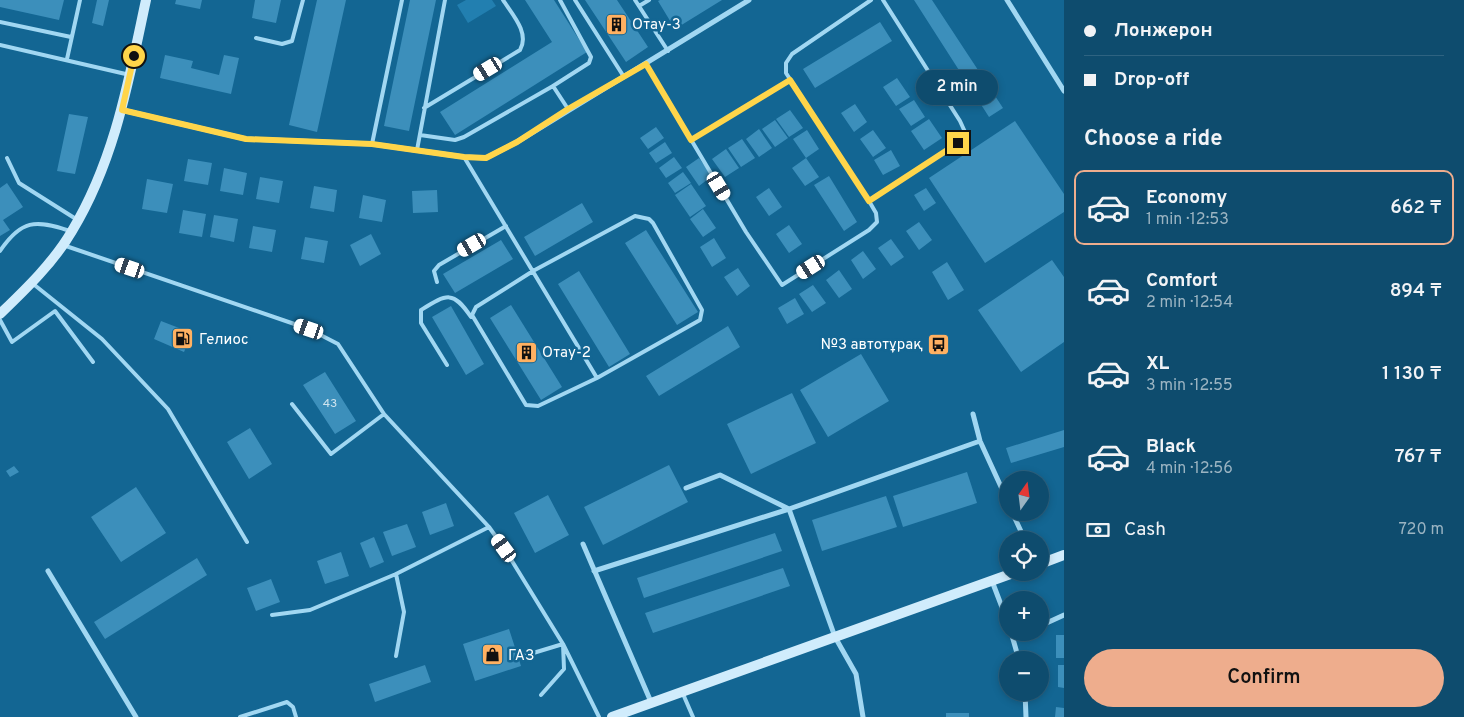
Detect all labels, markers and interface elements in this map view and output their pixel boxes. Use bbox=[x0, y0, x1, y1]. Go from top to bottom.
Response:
building icon: Отау-3 bbox=[604, 12, 628, 36]
place label: Отау-3 bbox=[632, 16, 681, 35]
text: Лонжерон bbox=[1114, 19, 1213, 43]
route start bbox=[123, 45, 145, 67]
car bbox=[471, 55, 504, 83]
text: Drop-off bbox=[1114, 68, 1189, 92]
callout: 2 min bbox=[917, 70, 999, 106]
text: 2 min bbox=[936, 77, 978, 97]
text: Choose a ride bbox=[1084, 126, 1222, 153]
route end bbox=[947, 132, 969, 154]
car bbox=[704, 169, 733, 203]
icon: car bbox=[1086, 185, 1131, 230]
text: Economy bbox=[1146, 186, 1227, 210]
text: 662 ₸ bbox=[1390, 196, 1442, 220]
text: 1 min · 12:53 bbox=[1146, 210, 1229, 230]
car bbox=[455, 231, 488, 259]
car bbox=[794, 253, 827, 281]
car bbox=[113, 256, 146, 280]
icon: car bbox=[1086, 268, 1131, 313]
text: Comfort bbox=[1146, 269, 1218, 293]
text: 894 ₸ bbox=[1390, 279, 1442, 303]
text: 2 min · 12:54 bbox=[1146, 293, 1233, 313]
car bbox=[292, 317, 325, 341]
fuel station icon: Гелиос bbox=[171, 327, 195, 351]
place label: Гелиос bbox=[199, 331, 248, 350]
bus stop icon: №3 автотұрақ bbox=[927, 332, 951, 356]
place label: №3 автотұрақ bbox=[820, 336, 923, 355]
building icon: Отау-2 bbox=[514, 340, 538, 364]
place label: Отау-2 bbox=[542, 344, 591, 363]
icon: car bbox=[1086, 351, 1131, 396]
text: XL bbox=[1146, 352, 1169, 376]
text: 1 130 ₸ bbox=[1382, 362, 1442, 386]
text: 3 min · 12:55 bbox=[1146, 376, 1233, 396]
house number: 43 bbox=[323, 396, 337, 412]
icon: car bbox=[1086, 434, 1131, 479]
text: Black bbox=[1146, 435, 1196, 459]
text: 767 ₸ bbox=[1394, 445, 1442, 469]
text: 4 min · 12:56 bbox=[1146, 459, 1233, 479]
north arrow bbox=[999, 471, 1049, 521]
map controls bbox=[999, 471, 1049, 701]
icon: cash bbox=[1084, 516, 1112, 544]
text: Cash bbox=[1124, 518, 1166, 542]
text: 720 m bbox=[1399, 520, 1444, 540]
car bbox=[489, 531, 518, 565]
button: locate bbox=[999, 531, 1049, 581]
button: + bbox=[999, 591, 1049, 641]
shop icon: ГАЗ bbox=[480, 643, 504, 667]
place label: ГАЗ bbox=[508, 647, 534, 666]
button: Confirm bbox=[1084, 649, 1444, 707]
button: − bbox=[999, 651, 1049, 701]

